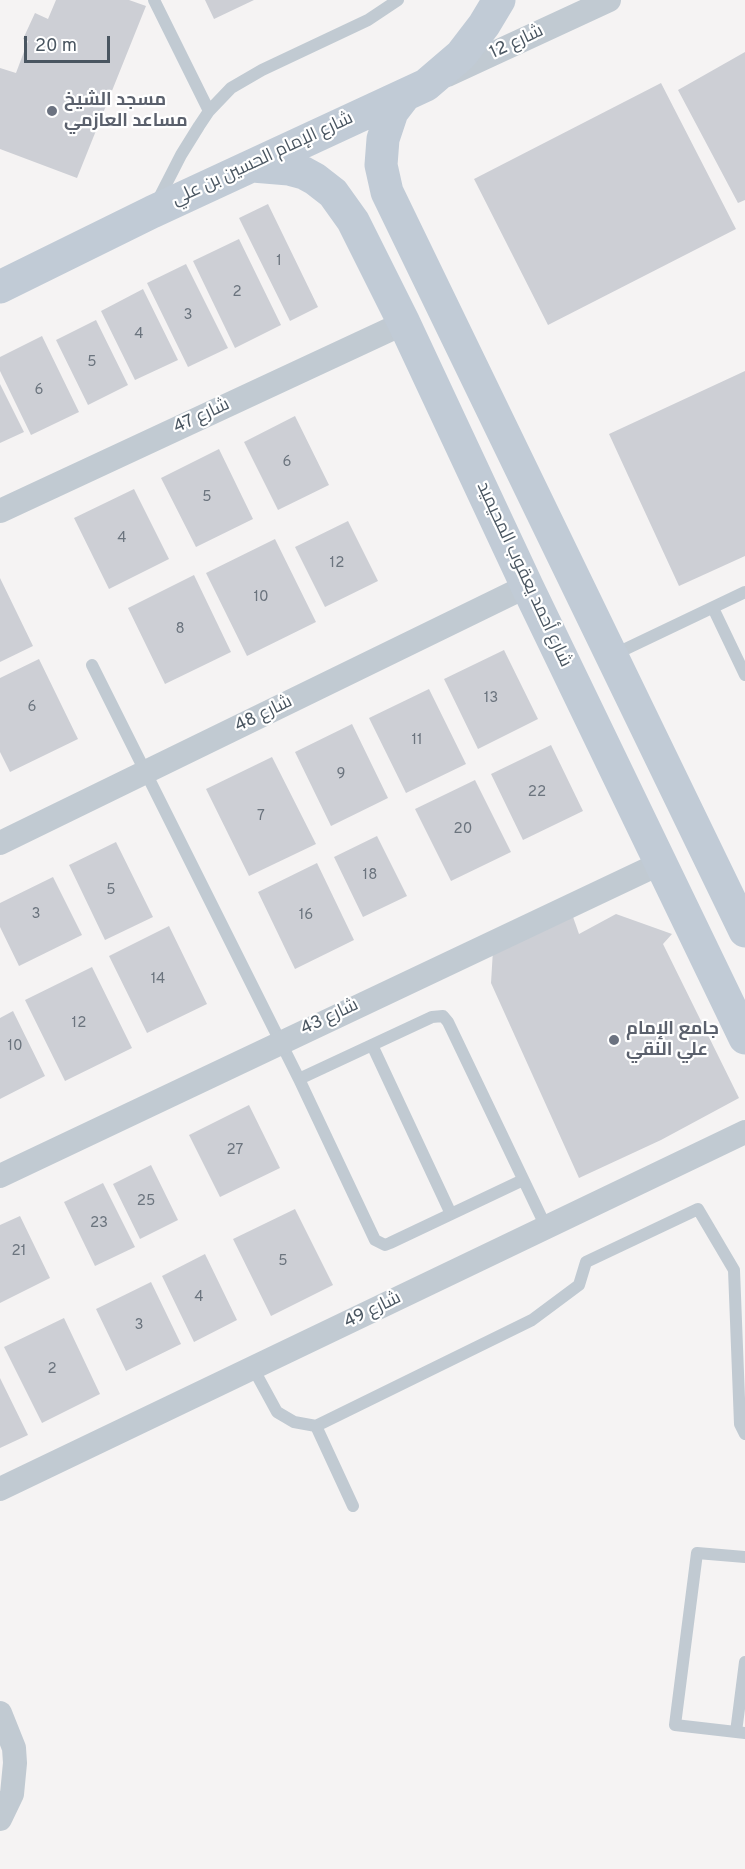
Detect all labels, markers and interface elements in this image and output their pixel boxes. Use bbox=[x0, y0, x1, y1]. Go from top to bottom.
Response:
street label: شارع 12 bbox=[487, 21, 547, 65]
scale bar bbox=[27, 24, 112, 62]
text: 20 m bbox=[35, 35, 77, 58]
place label: مسجد الشيخ مساعد العازمي bbox=[64, 90, 188, 132]
marker: مسجد الشيخ مساعد العازمي bbox=[45, 104, 59, 118]
street label: شارع الإمام الحسين بن علي bbox=[169, 109, 357, 211]
house number: 1 bbox=[276, 253, 282, 271]
house number: 2 bbox=[232, 284, 242, 302]
house number: 3 bbox=[183, 307, 193, 325]
house number: 4 bbox=[134, 326, 144, 344]
house number: 5 bbox=[87, 354, 97, 372]
house number: 6 bbox=[35, 382, 43, 400]
street label: شارع 47 bbox=[170, 395, 234, 439]
house number: 6 bbox=[283, 454, 291, 472]
street label: شارع أحمد يعقوب المحيميد bbox=[471, 479, 575, 671]
house number: 5 bbox=[202, 489, 212, 507]
house number: 4 bbox=[117, 530, 127, 548]
house number: 12 bbox=[330, 555, 344, 573]
house number: 10 bbox=[253, 589, 269, 607]
house number: 8 bbox=[175, 621, 185, 639]
house number: 13 bbox=[484, 690, 498, 708]
street label: شارع 48 bbox=[232, 692, 296, 738]
house number: 6 bbox=[28, 699, 36, 717]
house number: 11 bbox=[411, 732, 423, 750]
house number: 9 bbox=[337, 766, 345, 784]
house number: 22 bbox=[528, 784, 546, 802]
house number: 7 bbox=[257, 808, 265, 826]
house number: 20 bbox=[454, 821, 472, 839]
house number: 18 bbox=[363, 867, 377, 885]
house number: 5 bbox=[106, 882, 116, 900]
house number: 3 bbox=[31, 906, 41, 924]
house number: 16 bbox=[299, 907, 313, 925]
house number: 14 bbox=[151, 971, 165, 989]
street label: شارع 43 bbox=[298, 995, 362, 1041]
house number: 12 bbox=[72, 1015, 86, 1033]
place label: جامع الإمام علي النقي bbox=[626, 1019, 719, 1062]
marker: جامع الإمام علي النقي bbox=[607, 1033, 621, 1047]
house number: 10 bbox=[7, 1038, 23, 1056]
house number: 27 bbox=[227, 1142, 243, 1160]
house number: 25 bbox=[137, 1193, 155, 1211]
house number: 23 bbox=[90, 1215, 108, 1233]
house number: 21 bbox=[12, 1243, 26, 1261]
house number: 5 bbox=[278, 1253, 288, 1271]
street label: شارع 49 bbox=[341, 1288, 405, 1334]
house number: 4 bbox=[194, 1289, 204, 1307]
house number: 3 bbox=[134, 1317, 144, 1335]
house number: 2 bbox=[47, 1361, 57, 1379]

